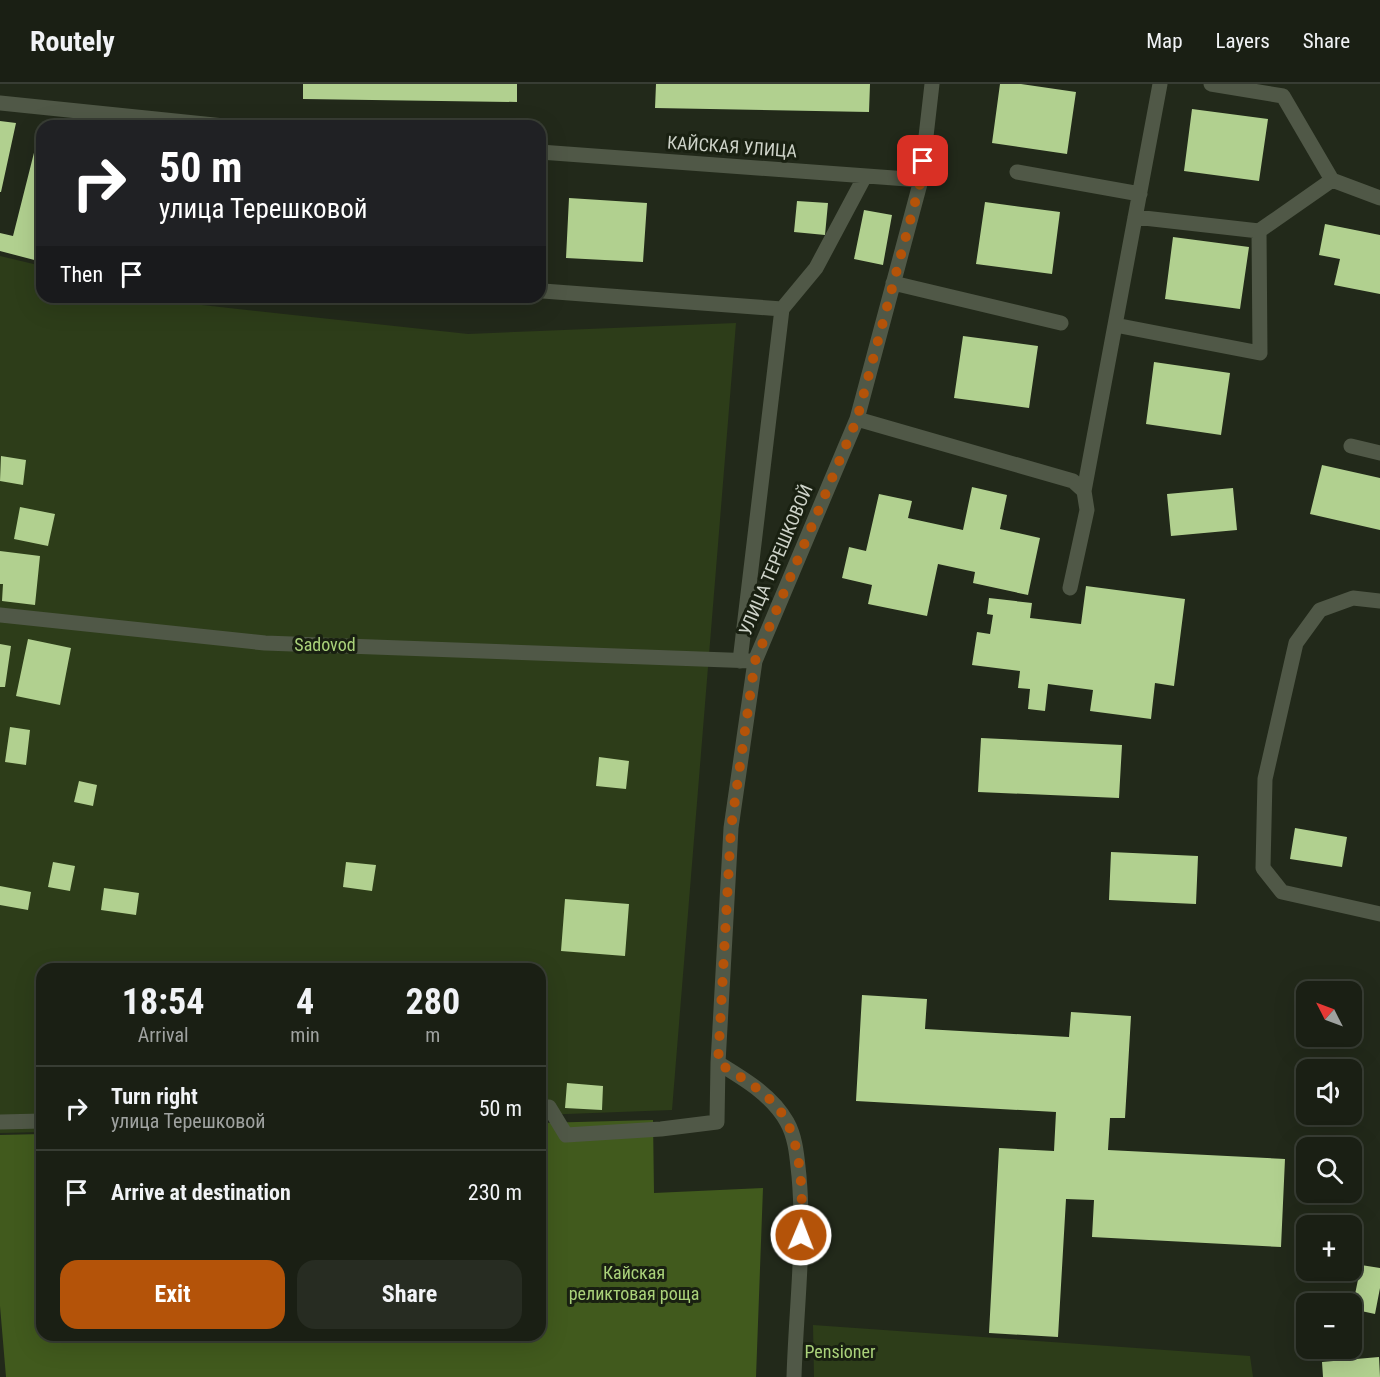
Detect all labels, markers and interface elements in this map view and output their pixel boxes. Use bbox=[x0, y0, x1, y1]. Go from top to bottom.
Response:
text: Routely bbox=[30, 25, 115, 58]
text: Map bbox=[1146, 29, 1183, 53]
text: Layers bbox=[1216, 29, 1270, 53]
text: Share bbox=[1303, 29, 1350, 53]
street label: КАЙСКАЯ УЛИЦА bbox=[666, 131, 798, 162]
pin bbox=[897, 135, 948, 186]
text: 50 m bbox=[159, 143, 242, 192]
icon: right bbox=[60, 144, 138, 222]
icon: arrive bbox=[906, 144, 939, 177]
text: улица Терешковой bbox=[159, 193, 368, 225]
icon: arrive bbox=[115, 258, 148, 291]
text: Then bbox=[60, 262, 103, 287]
street label: УЛИЦА ТЕРЕШКОВОЙ bbox=[734, 481, 817, 638]
park label: Sadovod bbox=[294, 634, 356, 655]
text: 18:54 bbox=[122, 981, 204, 1023]
text: 4 bbox=[296, 981, 314, 1023]
text: 280 bbox=[406, 981, 460, 1023]
north arrow bbox=[1296, 981, 1362, 1047]
map controls bbox=[1296, 981, 1362, 1359]
text: Arrival bbox=[138, 1023, 189, 1047]
text: min bbox=[290, 1023, 320, 1047]
text: m bbox=[425, 1023, 440, 1047]
button: sound bbox=[1296, 1059, 1362, 1125]
text: Turn right bbox=[111, 1084, 198, 1109]
icon: right bbox=[60, 1092, 93, 1125]
text: 50 m bbox=[479, 1096, 522, 1121]
text: улица Терешковой bbox=[111, 1109, 265, 1133]
button: search bbox=[1296, 1137, 1362, 1203]
icon: arrive bbox=[60, 1176, 93, 1209]
text: Arrive at destination bbox=[111, 1180, 291, 1205]
text: 230 m bbox=[468, 1180, 522, 1205]
position arrow bbox=[769, 1203, 833, 1267]
button: + bbox=[1296, 1215, 1362, 1281]
button: Exit bbox=[60, 1260, 285, 1329]
button: Share bbox=[297, 1260, 522, 1329]
park label: Кайская реликтовая роща bbox=[569, 1262, 699, 1304]
button: − bbox=[1296, 1293, 1362, 1359]
park label: Pensioner bbox=[804, 1341, 876, 1362]

